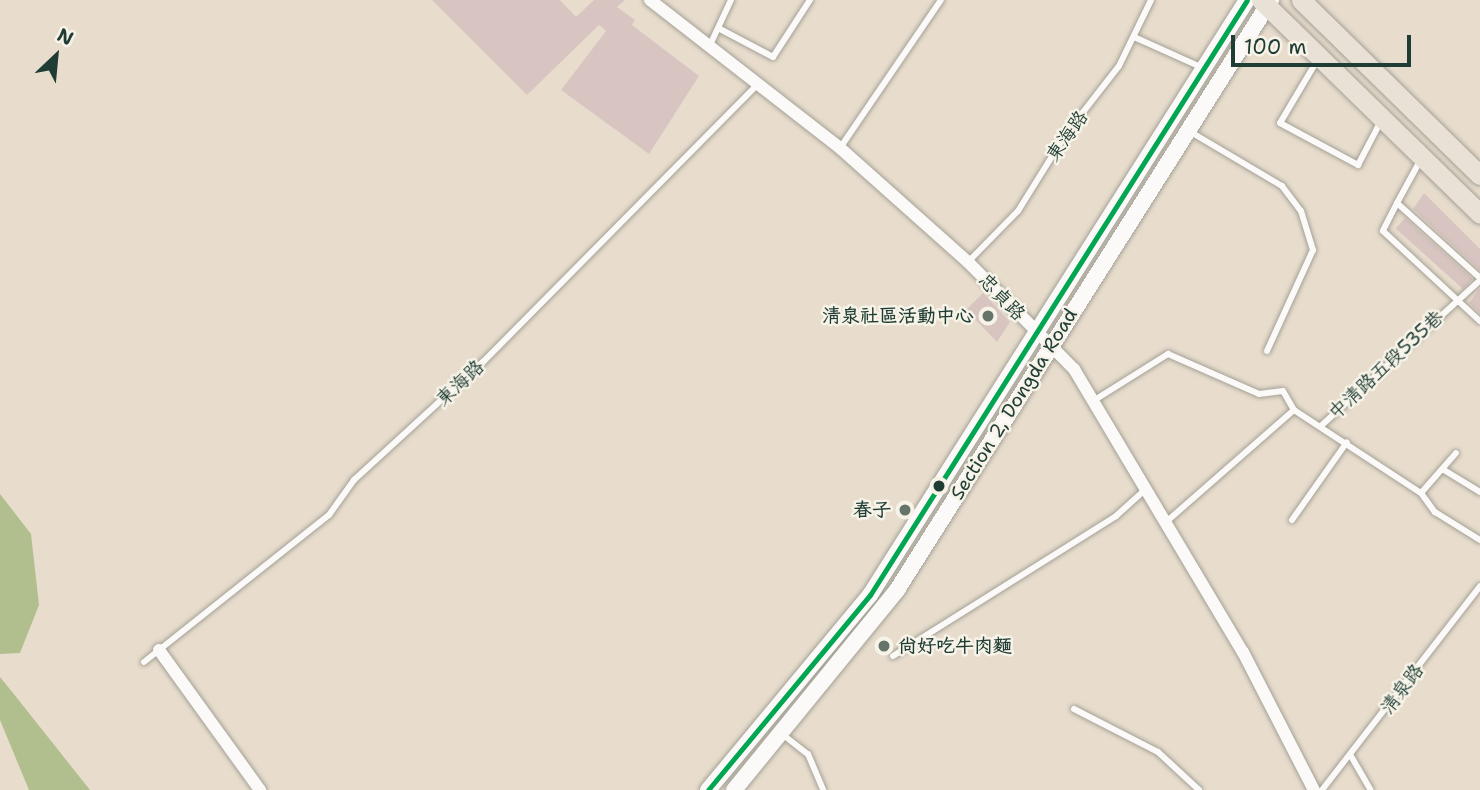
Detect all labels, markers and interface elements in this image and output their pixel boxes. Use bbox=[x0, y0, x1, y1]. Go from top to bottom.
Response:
north arrow bbox=[21, 21, 91, 91]
scale bar bbox=[1235, 21, 1415, 65]
text: N bbox=[53, 22, 78, 51]
text: 100 m bbox=[1244, 33, 1307, 61]
street label: 東海路 bbox=[1041, 106, 1093, 166]
street label: 忠貞路 bbox=[974, 269, 1030, 325]
street label: Section 2, Dongda Road bbox=[946, 304, 1082, 504]
place label: 清泉社區活動中心 bbox=[822, 305, 974, 327]
street label: 中清路五段535巷 bbox=[1324, 306, 1448, 424]
marker: 清泉社區活動中心 bbox=[980, 308, 996, 324]
street label: 東海路 bbox=[431, 355, 489, 411]
unlabelled marker bbox=[932, 479, 946, 493]
place label: 春子 bbox=[853, 499, 891, 521]
marker: 春子 bbox=[897, 502, 913, 518]
place label: 尚好吃牛肉麵 bbox=[898, 635, 1012, 657]
marker: 尚好吃牛肉麵 bbox=[876, 638, 892, 654]
street label: 清泉路 bbox=[1376, 659, 1428, 719]

